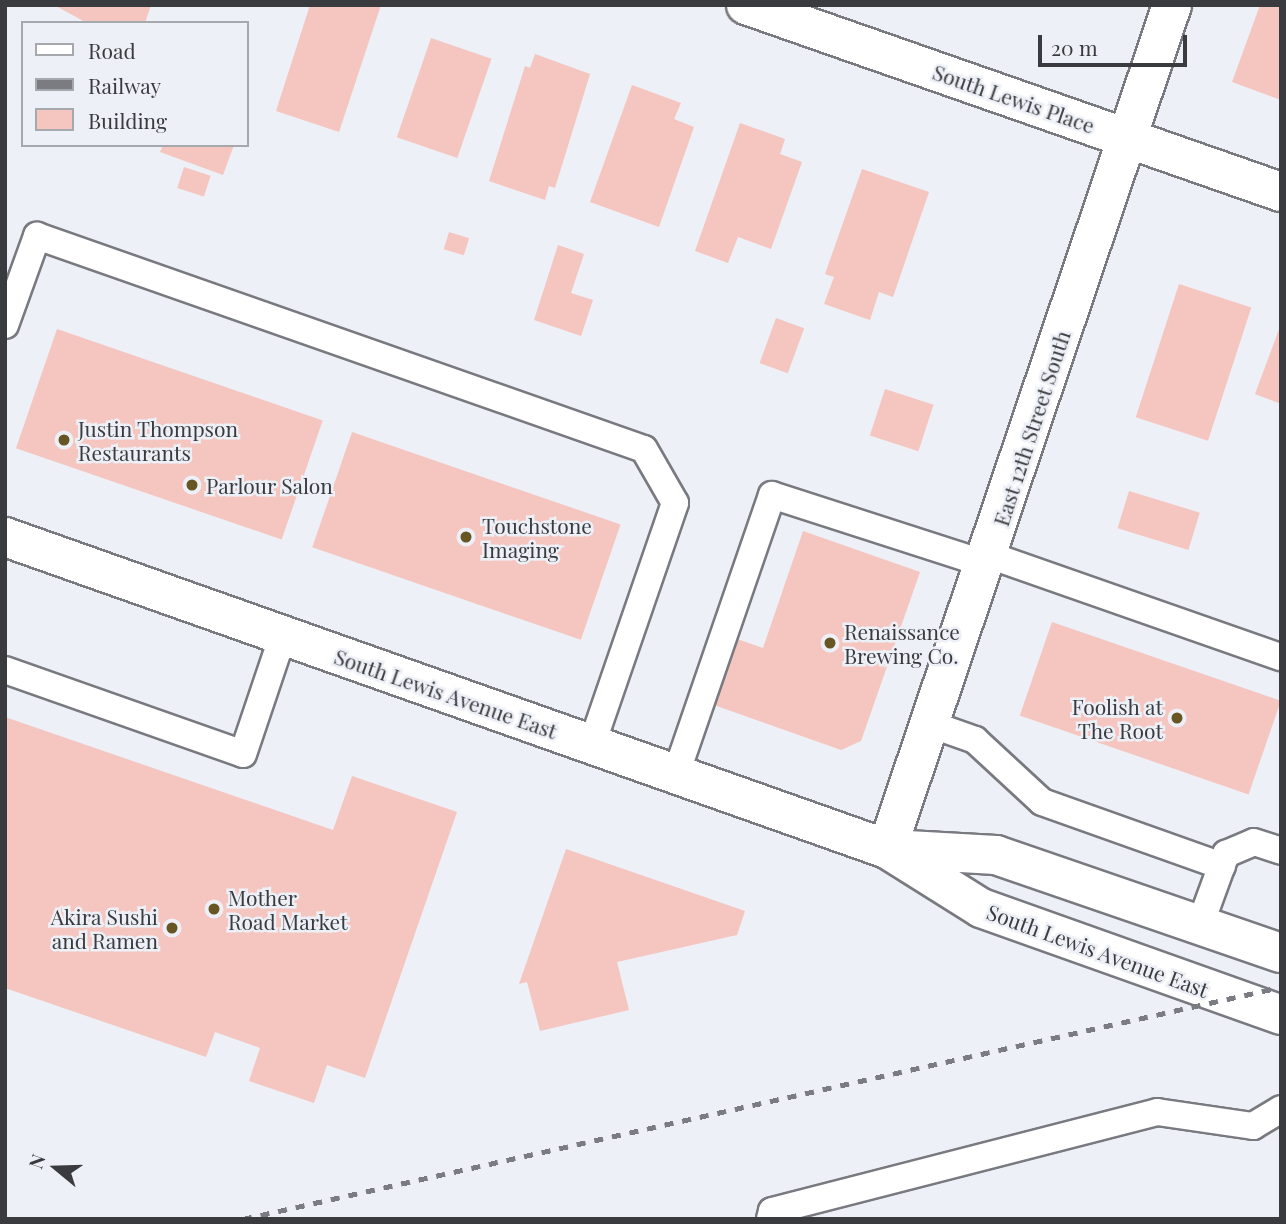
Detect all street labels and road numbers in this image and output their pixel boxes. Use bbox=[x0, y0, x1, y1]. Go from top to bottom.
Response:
street label: South Lewis Place bbox=[930, 59, 1098, 137]
street label: East 12th Street South bbox=[987, 327, 1075, 529]
street label: South Lewis Avenue East bbox=[331, 643, 561, 743]
street label: South Lewis Avenue East bbox=[984, 898, 1212, 1002]

